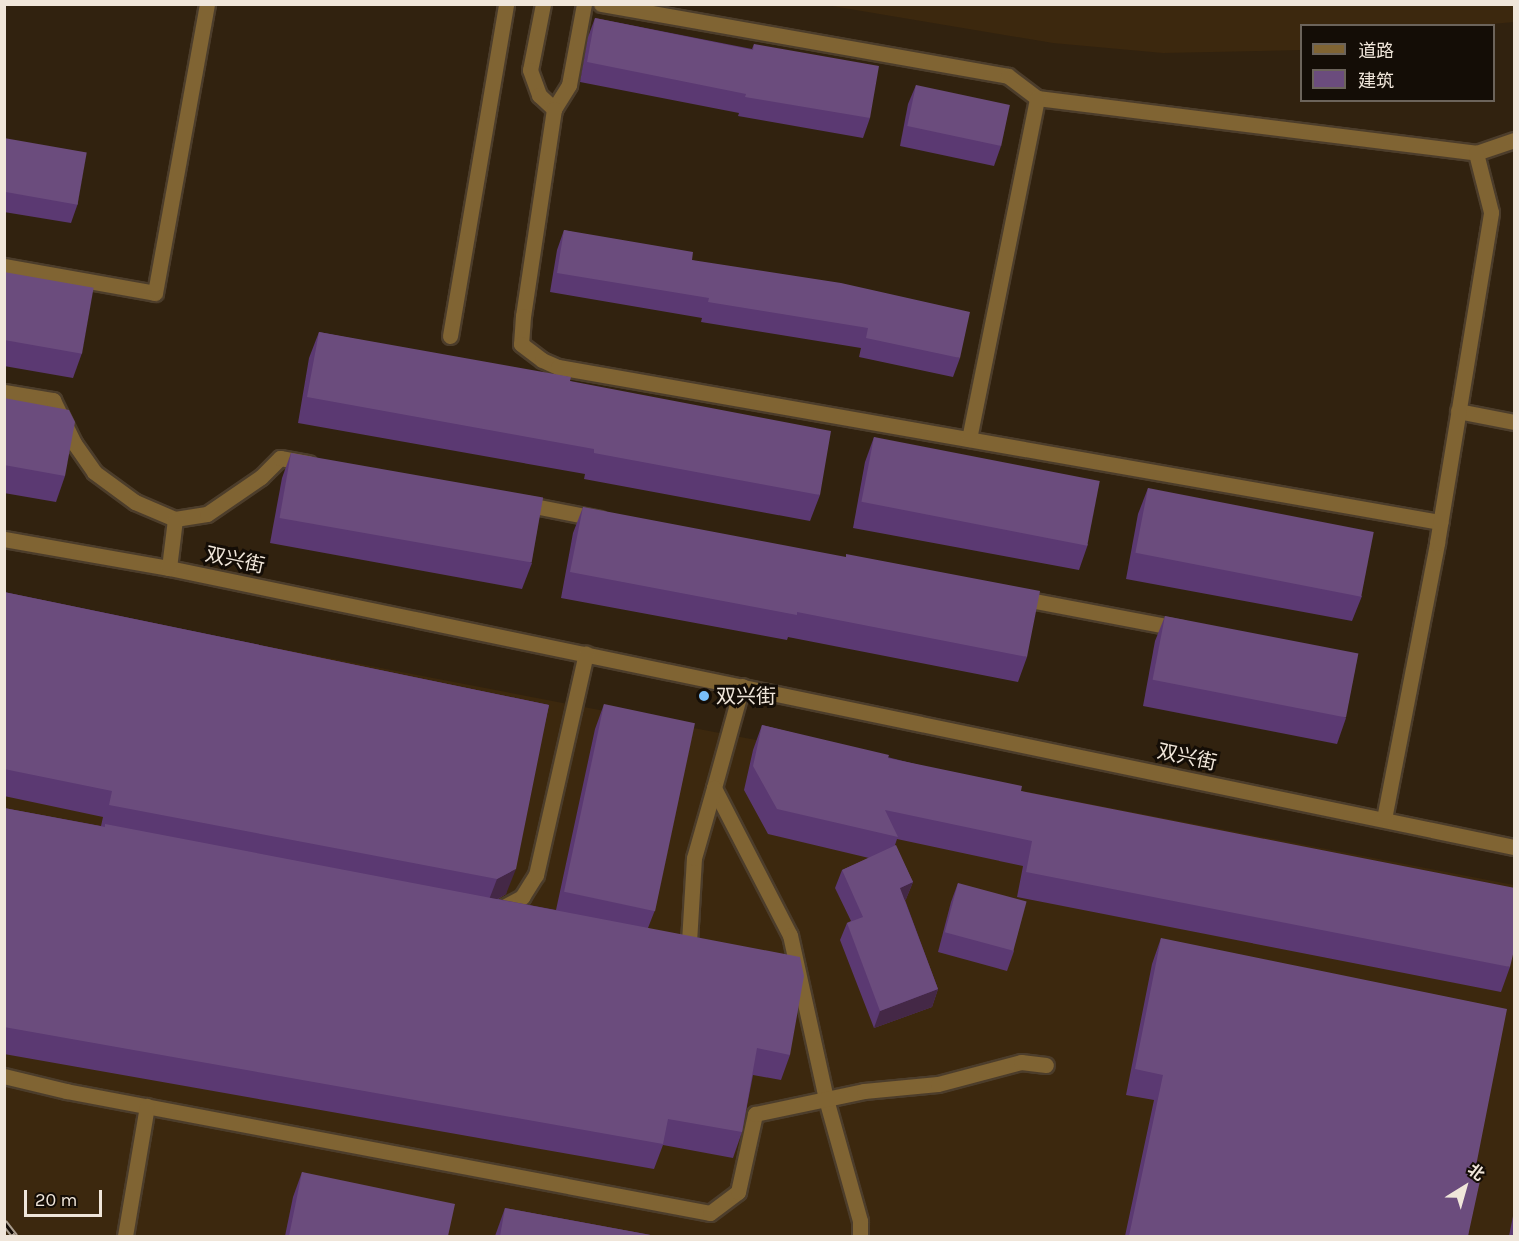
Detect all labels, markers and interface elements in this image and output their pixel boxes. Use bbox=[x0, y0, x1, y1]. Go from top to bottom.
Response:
legend bbox=[1300, 24, 1495, 102]
text: 道路 bbox=[1358, 40, 1394, 62]
text: 建筑 bbox=[1358, 70, 1394, 92]
street label: 双兴街 bbox=[203, 542, 267, 578]
place label: 双兴街 bbox=[716, 684, 776, 708]
marker: 双兴街 bbox=[697, 689, 711, 703]
street label: 双兴街 bbox=[1155, 739, 1219, 775]
north arrow bbox=[1435, 1157, 1495, 1217]
text: 北 bbox=[1464, 1160, 1488, 1185]
scale bar bbox=[27, 1178, 105, 1216]
text: 20 m bbox=[35, 1189, 77, 1211]

